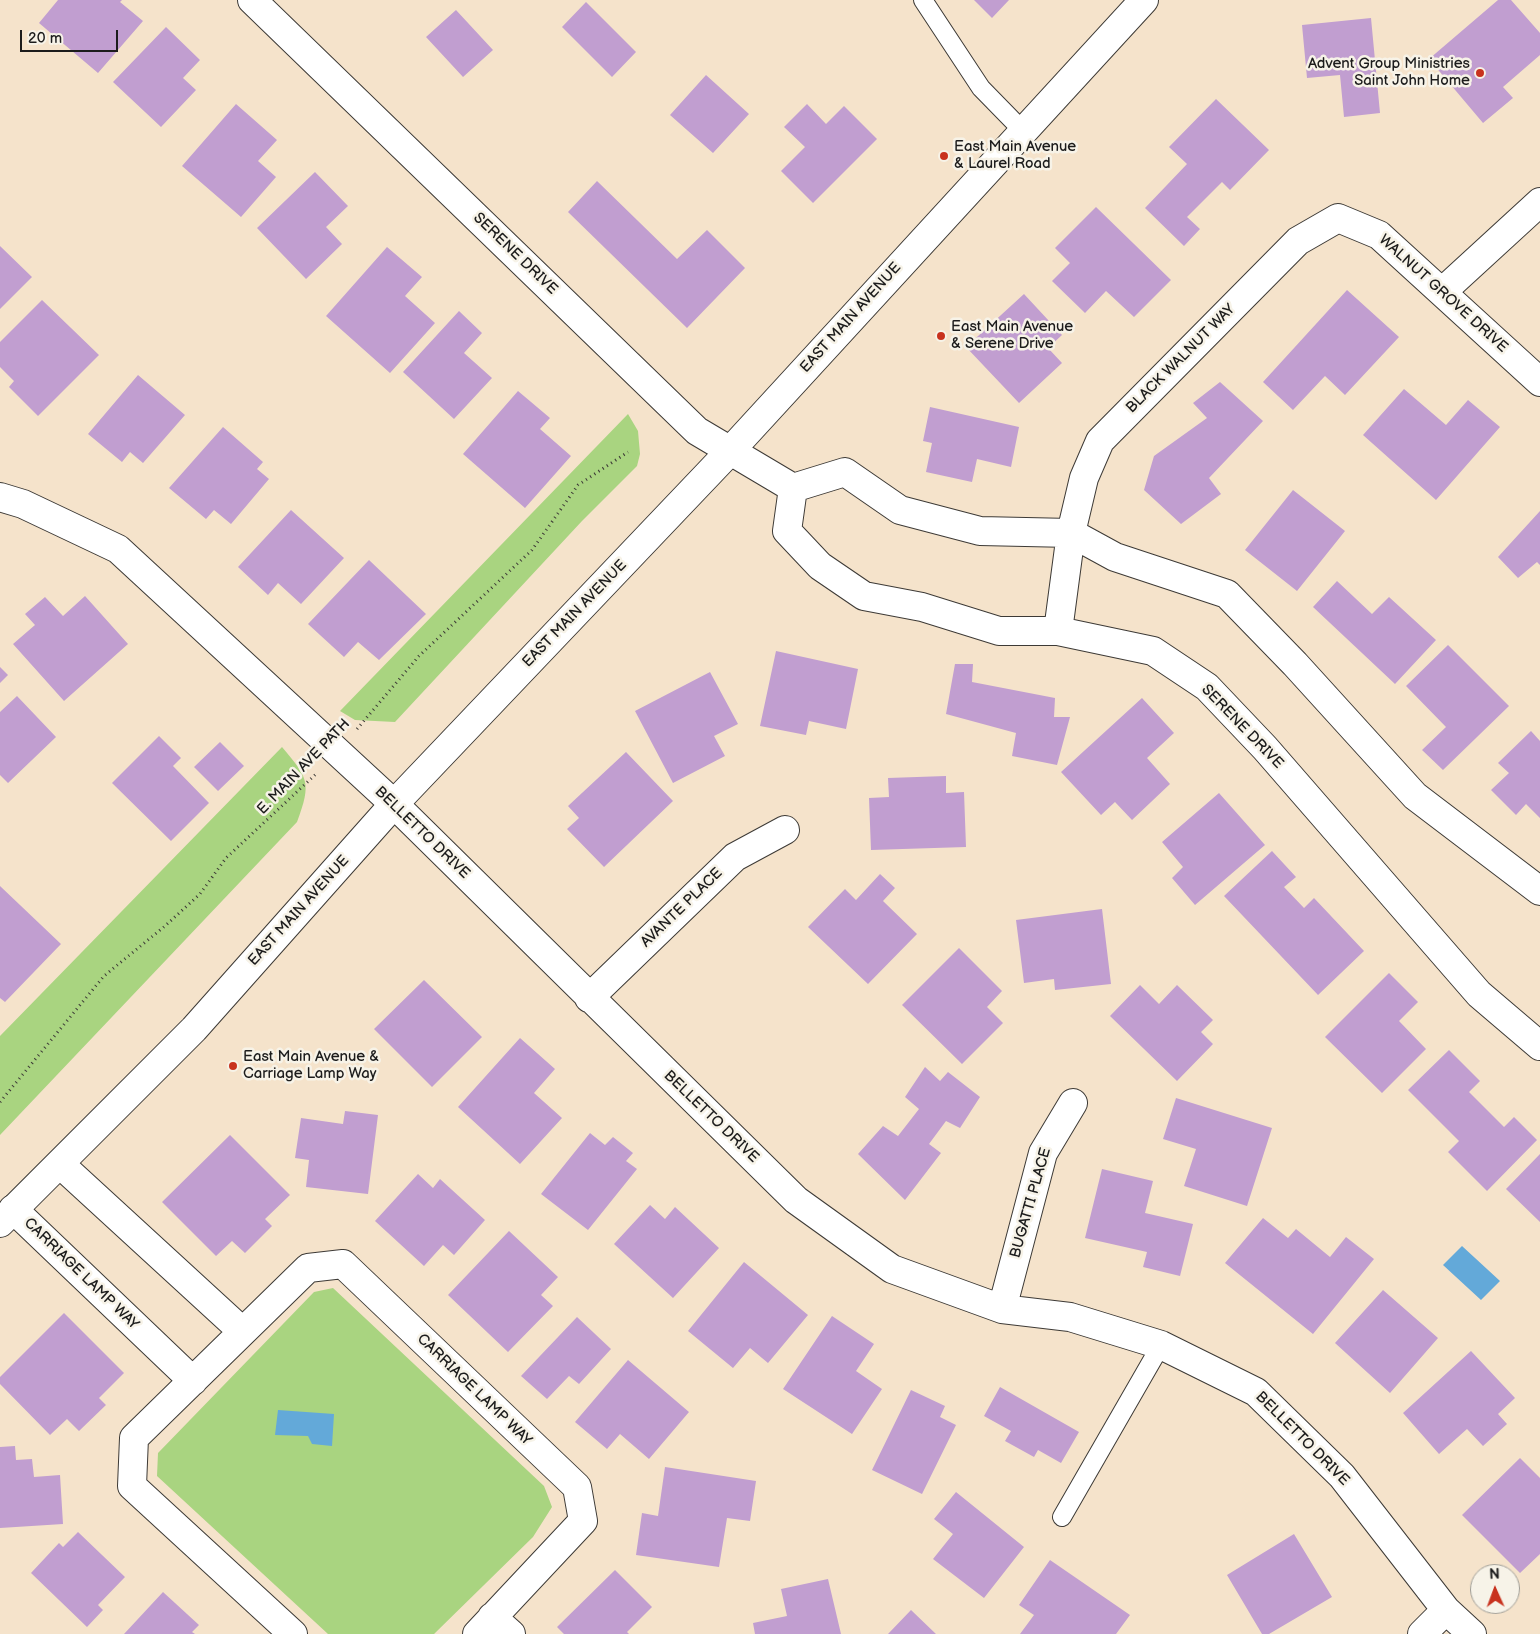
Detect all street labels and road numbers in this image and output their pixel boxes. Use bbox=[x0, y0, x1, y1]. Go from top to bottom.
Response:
street label: SERENE DRIVE bbox=[469, 209, 561, 299]
street label: WALNUT GROVE DRIVE bbox=[1375, 231, 1511, 357]
street label: EAST MAIN AVENUE bbox=[797, 259, 905, 377]
street label: BLACK WALNUT WAY bbox=[1123, 301, 1239, 417]
street label: EAST MAIN AVENUE bbox=[519, 557, 631, 671]
street label: SERENE DRIVE bbox=[1197, 681, 1287, 773]
street label: E. MAIN AVE PATH bbox=[254, 715, 354, 819]
street label: BELLETTO DRIVE bbox=[371, 783, 473, 883]
street label: EAST MAIN AVENUE bbox=[245, 852, 353, 970]
street label: AVANTE PLACE bbox=[637, 864, 727, 952]
street label: BELLETTO DRIVE bbox=[660, 1067, 762, 1167]
street label: BUGATTI PLACE bbox=[1007, 1146, 1055, 1260]
street label: CARRIAGE LAMP WAY bbox=[20, 1214, 142, 1334]
street label: CARRIAGE LAMP WAY bbox=[413, 1330, 535, 1450]
street label: BELLETTO DRIVE bbox=[1251, 1388, 1353, 1490]

